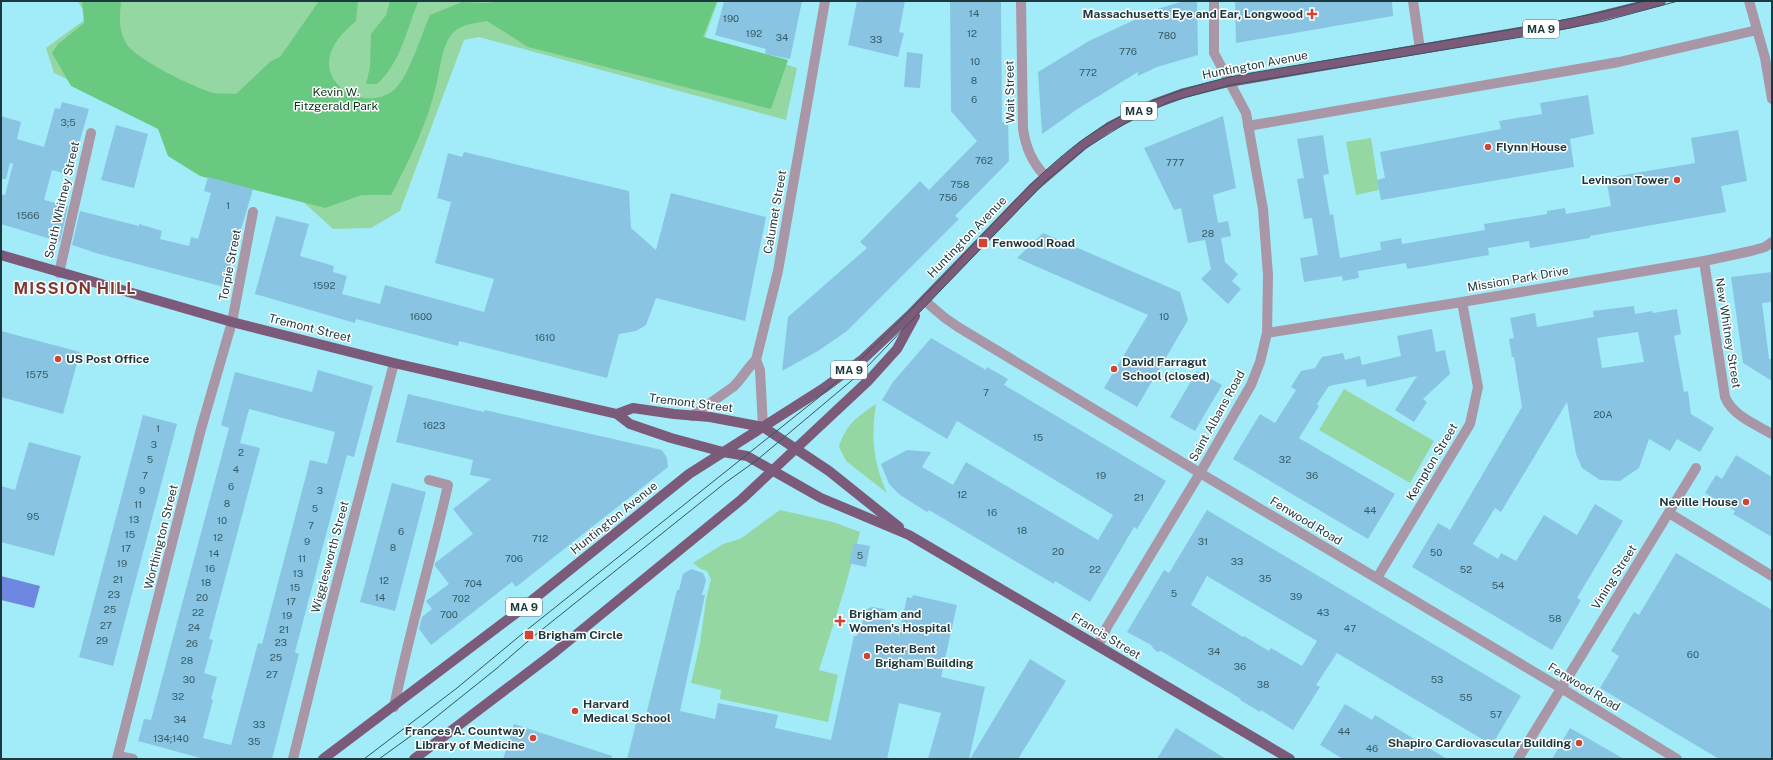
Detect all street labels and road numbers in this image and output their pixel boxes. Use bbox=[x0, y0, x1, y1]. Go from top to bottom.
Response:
road number: MA 9 bbox=[1523, 20, 1559, 38]
street label: Huntington Avenue bbox=[1201, 48, 1309, 82]
street label: Wait Street bbox=[1002, 60, 1018, 124]
road number: MA 9 bbox=[1121, 102, 1157, 120]
street label: South Whitney Street bbox=[42, 140, 82, 260]
street label: Calumet Street bbox=[761, 169, 789, 255]
street label: Huntington Avenue bbox=[925, 193, 1009, 280]
street label: Torpie Street bbox=[216, 228, 244, 302]
street label: Mission Park Drive bbox=[1466, 263, 1570, 295]
street label: New Whitney Street bbox=[1712, 277, 1744, 390]
street label: Tremont Street bbox=[267, 311, 353, 345]
road number: MA 9 bbox=[831, 361, 867, 379]
street label: Saint Albans Road bbox=[1186, 368, 1248, 464]
street label: Tremont Street bbox=[648, 391, 734, 415]
street label: Kempton Street bbox=[1403, 420, 1461, 503]
street label: Huntington Avenue bbox=[568, 479, 660, 557]
street label: Worthington Street bbox=[141, 483, 181, 591]
street label: Fenwood Road bbox=[1267, 494, 1345, 548]
street label: Wigglesworth Street bbox=[308, 499, 352, 615]
street label: Vining Street bbox=[1589, 542, 1640, 612]
road number: MA 9 bbox=[506, 598, 542, 616]
street label: Francis Street bbox=[1069, 610, 1144, 662]
street label: Fenwood Road bbox=[1545, 660, 1623, 714]

